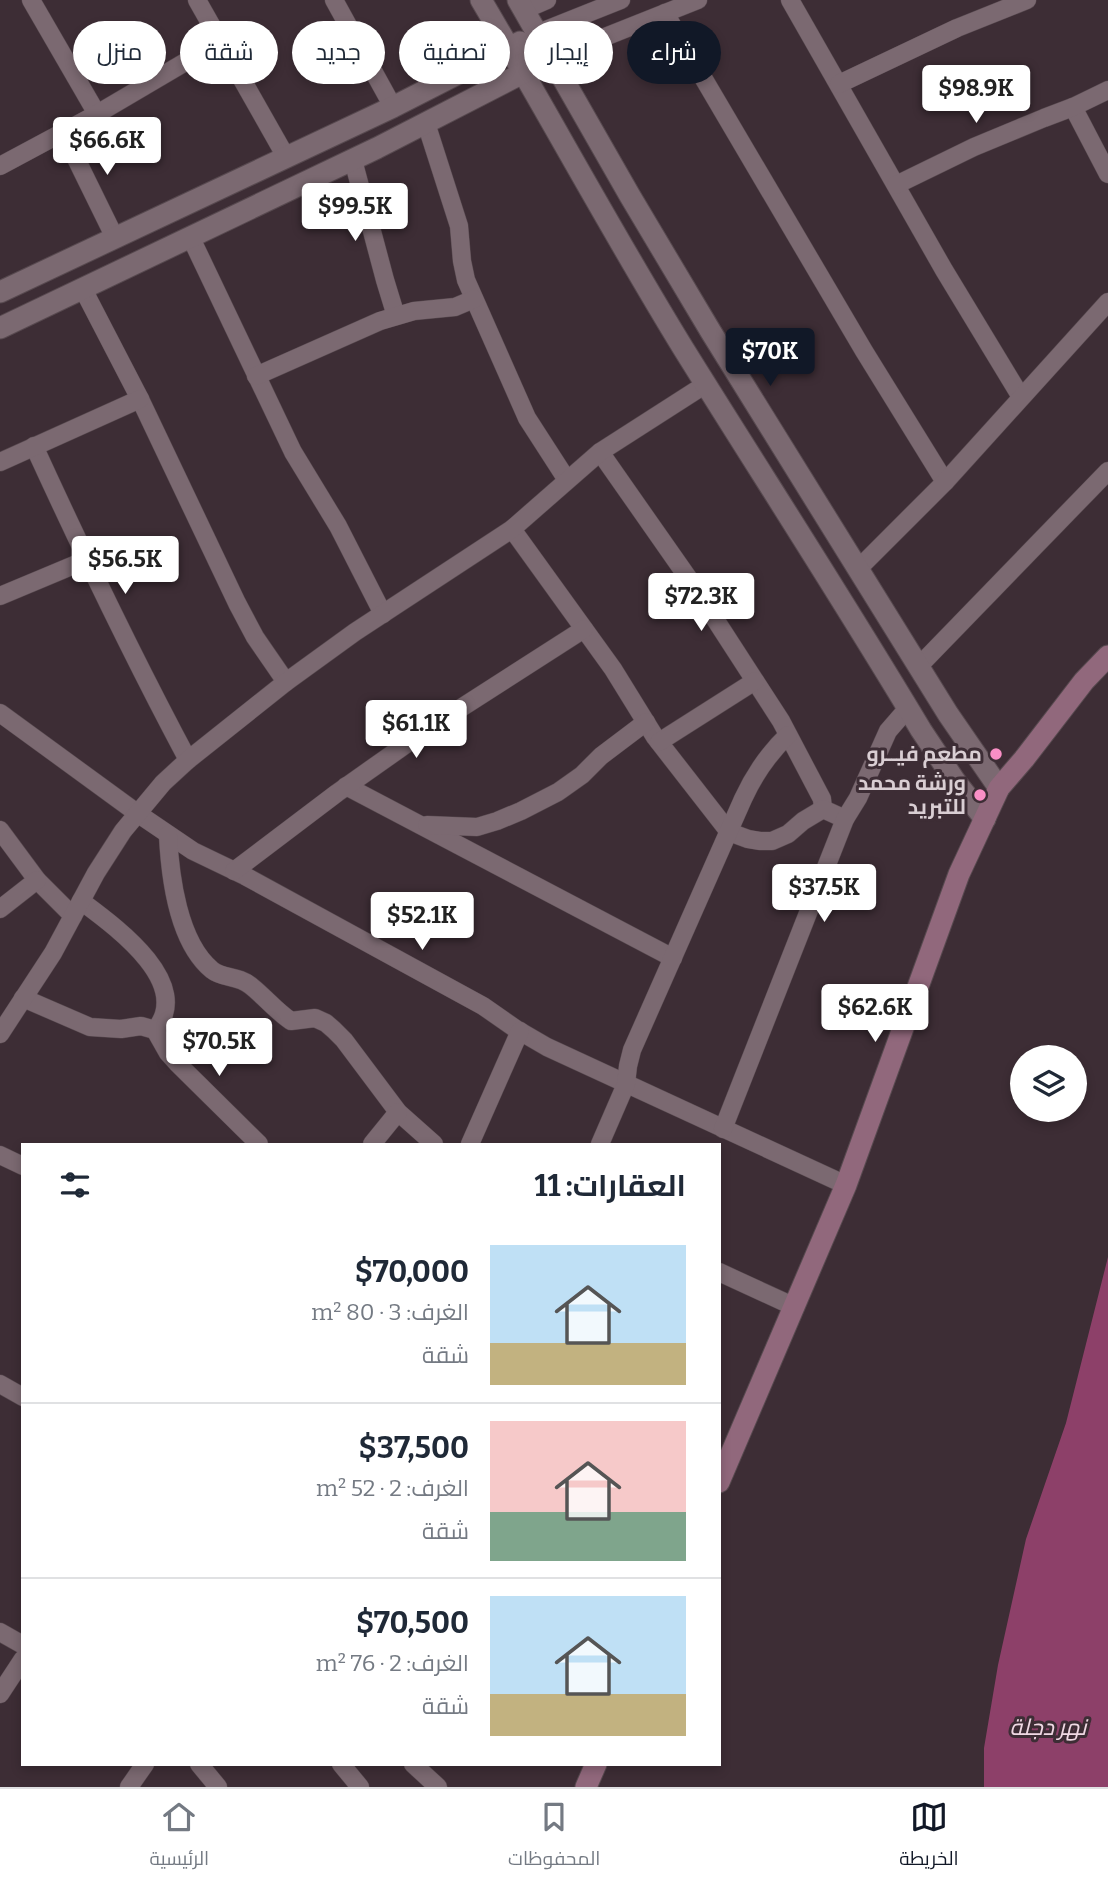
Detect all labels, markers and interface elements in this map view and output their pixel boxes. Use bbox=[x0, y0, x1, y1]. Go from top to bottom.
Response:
chip: منزل bbox=[73, 21, 166, 84]
chip: شقة bbox=[180, 21, 278, 84]
chip: جديد bbox=[292, 21, 385, 84]
chip: تصفية bbox=[399, 21, 510, 84]
chip: إيجار bbox=[524, 21, 613, 84]
chip: شراء bbox=[627, 21, 721, 84]
pin: $98.9K bbox=[919, 66, 1033, 125]
text: $98.9K bbox=[938, 74, 1014, 102]
pin: $66.6K bbox=[50, 118, 164, 177]
text: $66.6K bbox=[69, 126, 145, 154]
pin: $99.5K bbox=[298, 184, 412, 243]
text: $99.5K bbox=[318, 192, 392, 220]
pin: $70K bbox=[729, 328, 811, 388]
text: $70K bbox=[742, 337, 798, 365]
pin: $56.5K bbox=[68, 536, 182, 596]
text: $56.5K bbox=[88, 545, 162, 573]
pin: $72.3K bbox=[644, 574, 758, 633]
text: $72.3K bbox=[664, 582, 738, 610]
pin: $61.1K bbox=[359, 700, 473, 760]
text: $61.1K bbox=[382, 709, 450, 737]
place label: مطعم فيــرو bbox=[866, 741, 982, 768]
marker: مطعم فيــرو bbox=[988, 746, 1004, 762]
place label: ورشة محمد للتبريد bbox=[858, 770, 966, 820]
marker: ورشة محمد للتبريد bbox=[972, 787, 988, 803]
pin: $37.5K bbox=[767, 864, 881, 924]
text: $37.5K bbox=[788, 873, 860, 901]
pin: $52.1K bbox=[365, 892, 479, 952]
text: $52.1K bbox=[387, 901, 457, 929]
pin: $62.6K bbox=[818, 984, 932, 1044]
text: $62.6K bbox=[837, 993, 913, 1021]
pin: $70.5K bbox=[162, 1018, 276, 1078]
text: $70.5K bbox=[182, 1027, 256, 1055]
map controls bbox=[1010, 1045, 1087, 1122]
button: layers bbox=[1010, 1045, 1087, 1122]
icon: filters bbox=[56, 1166, 94, 1204]
text: العقارات: 11 bbox=[534, 1168, 686, 1204]
text: $70,000 bbox=[355, 1254, 469, 1290]
icon: home bbox=[546, 1273, 630, 1357]
text: الغرف: 3 · 80 m² bbox=[311, 1298, 469, 1326]
text: شقة bbox=[422, 1341, 469, 1369]
text: $37,500 bbox=[359, 1430, 469, 1466]
icon: home bbox=[546, 1449, 630, 1533]
text: الغرف: 2 · 52 m² bbox=[316, 1474, 469, 1502]
text: شقة bbox=[422, 1517, 469, 1545]
text: $70,500 bbox=[356, 1605, 469, 1641]
icon: home bbox=[546, 1624, 630, 1708]
text: الغرف: 2 · 76 m² bbox=[316, 1649, 469, 1677]
text: شقة bbox=[422, 1692, 469, 1720]
water label: نهر دجلة bbox=[1010, 1713, 1089, 1741]
tab: الرئيسية bbox=[149, 1798, 209, 1876]
tab: المحفوظات bbox=[508, 1798, 600, 1876]
tab: الخريطة bbox=[899, 1798, 959, 1876]

